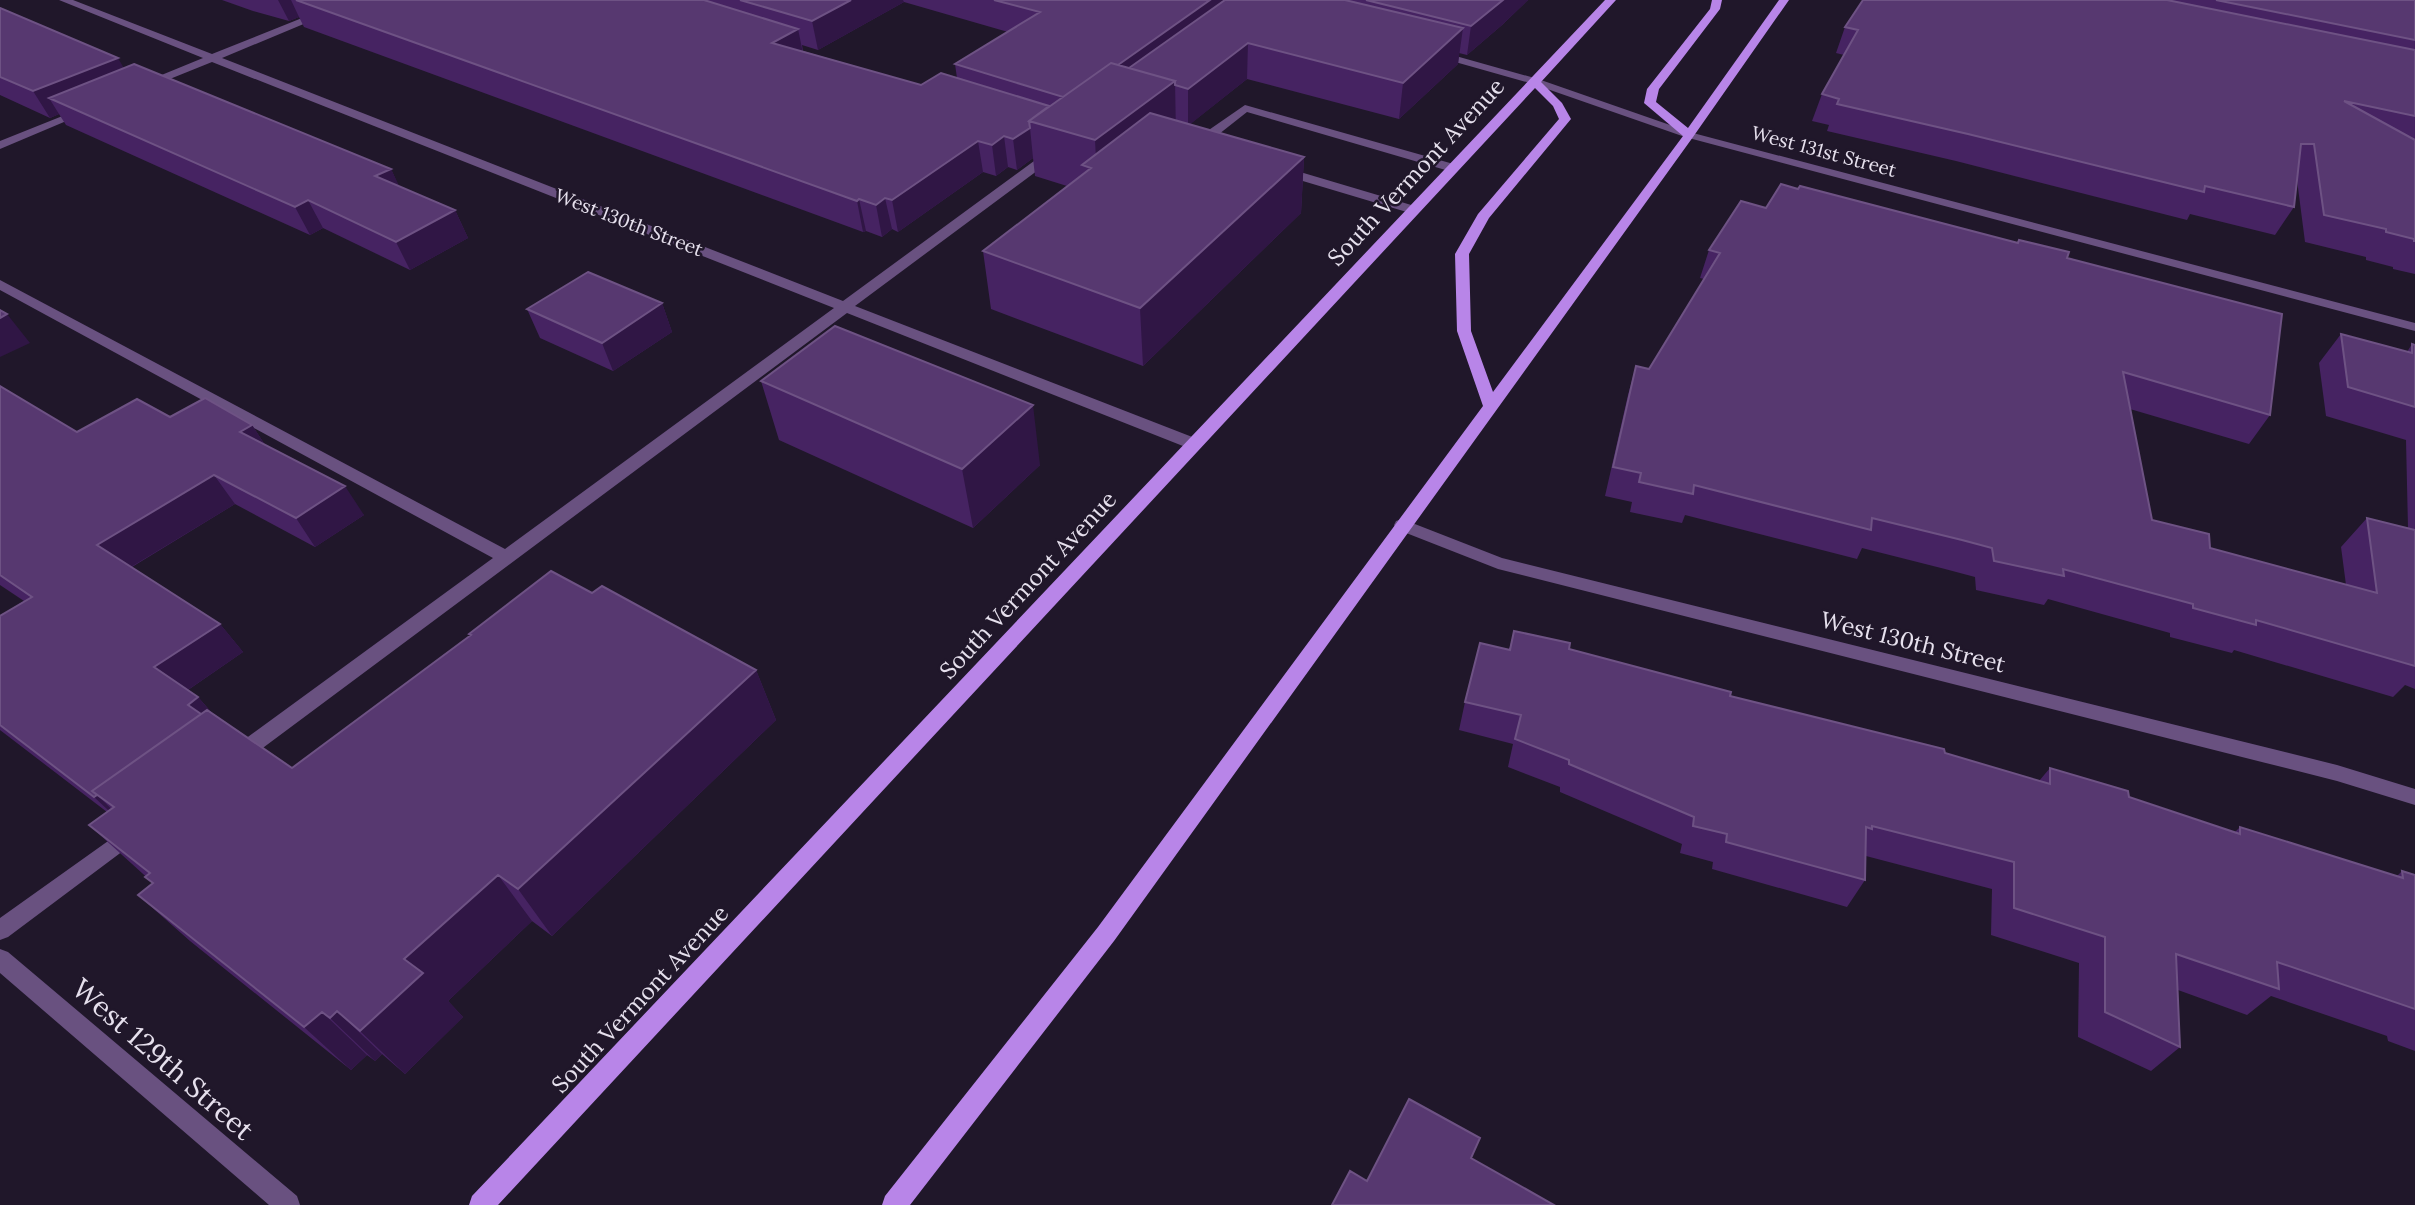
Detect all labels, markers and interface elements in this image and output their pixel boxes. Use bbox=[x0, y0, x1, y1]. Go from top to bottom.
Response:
street label: South Vermont Avenue bbox=[1321, 72, 1510, 272]
street label: West 131st Street bbox=[1749, 120, 1900, 182]
street label: West 130th Street bbox=[552, 183, 707, 261]
street label: South Vermont Avenue bbox=[933, 485, 1122, 685]
street label: West 130th Street bbox=[1818, 605, 2009, 679]
street label: South Vermont Avenue bbox=[545, 899, 734, 1099]
street label: West 129th Street bbox=[65, 970, 261, 1148]

